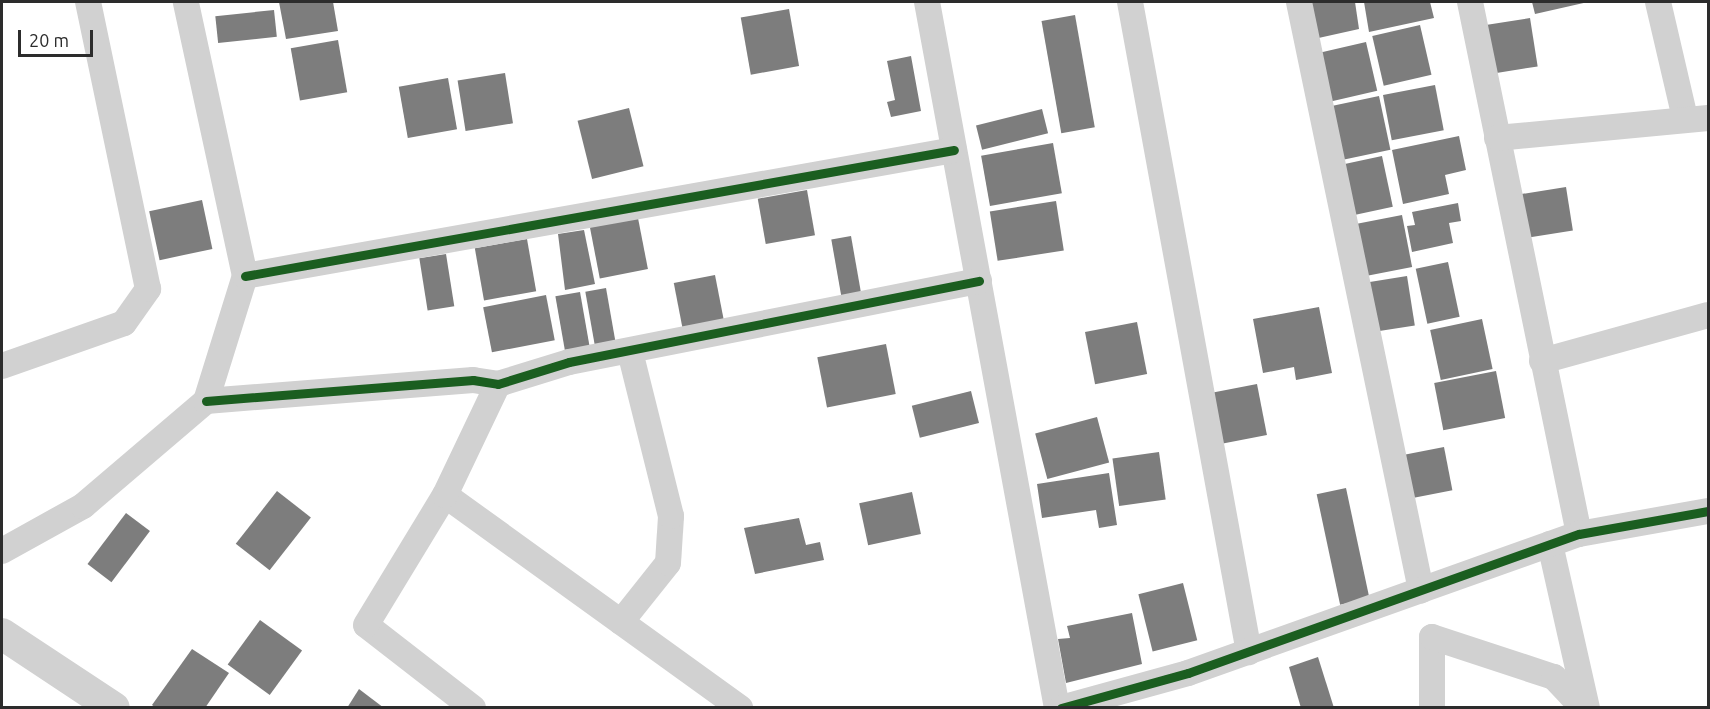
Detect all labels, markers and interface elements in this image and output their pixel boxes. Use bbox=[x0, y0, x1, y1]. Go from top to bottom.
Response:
scale bar bbox=[21, 18, 96, 56]
text: 20 m bbox=[29, 30, 69, 50]

